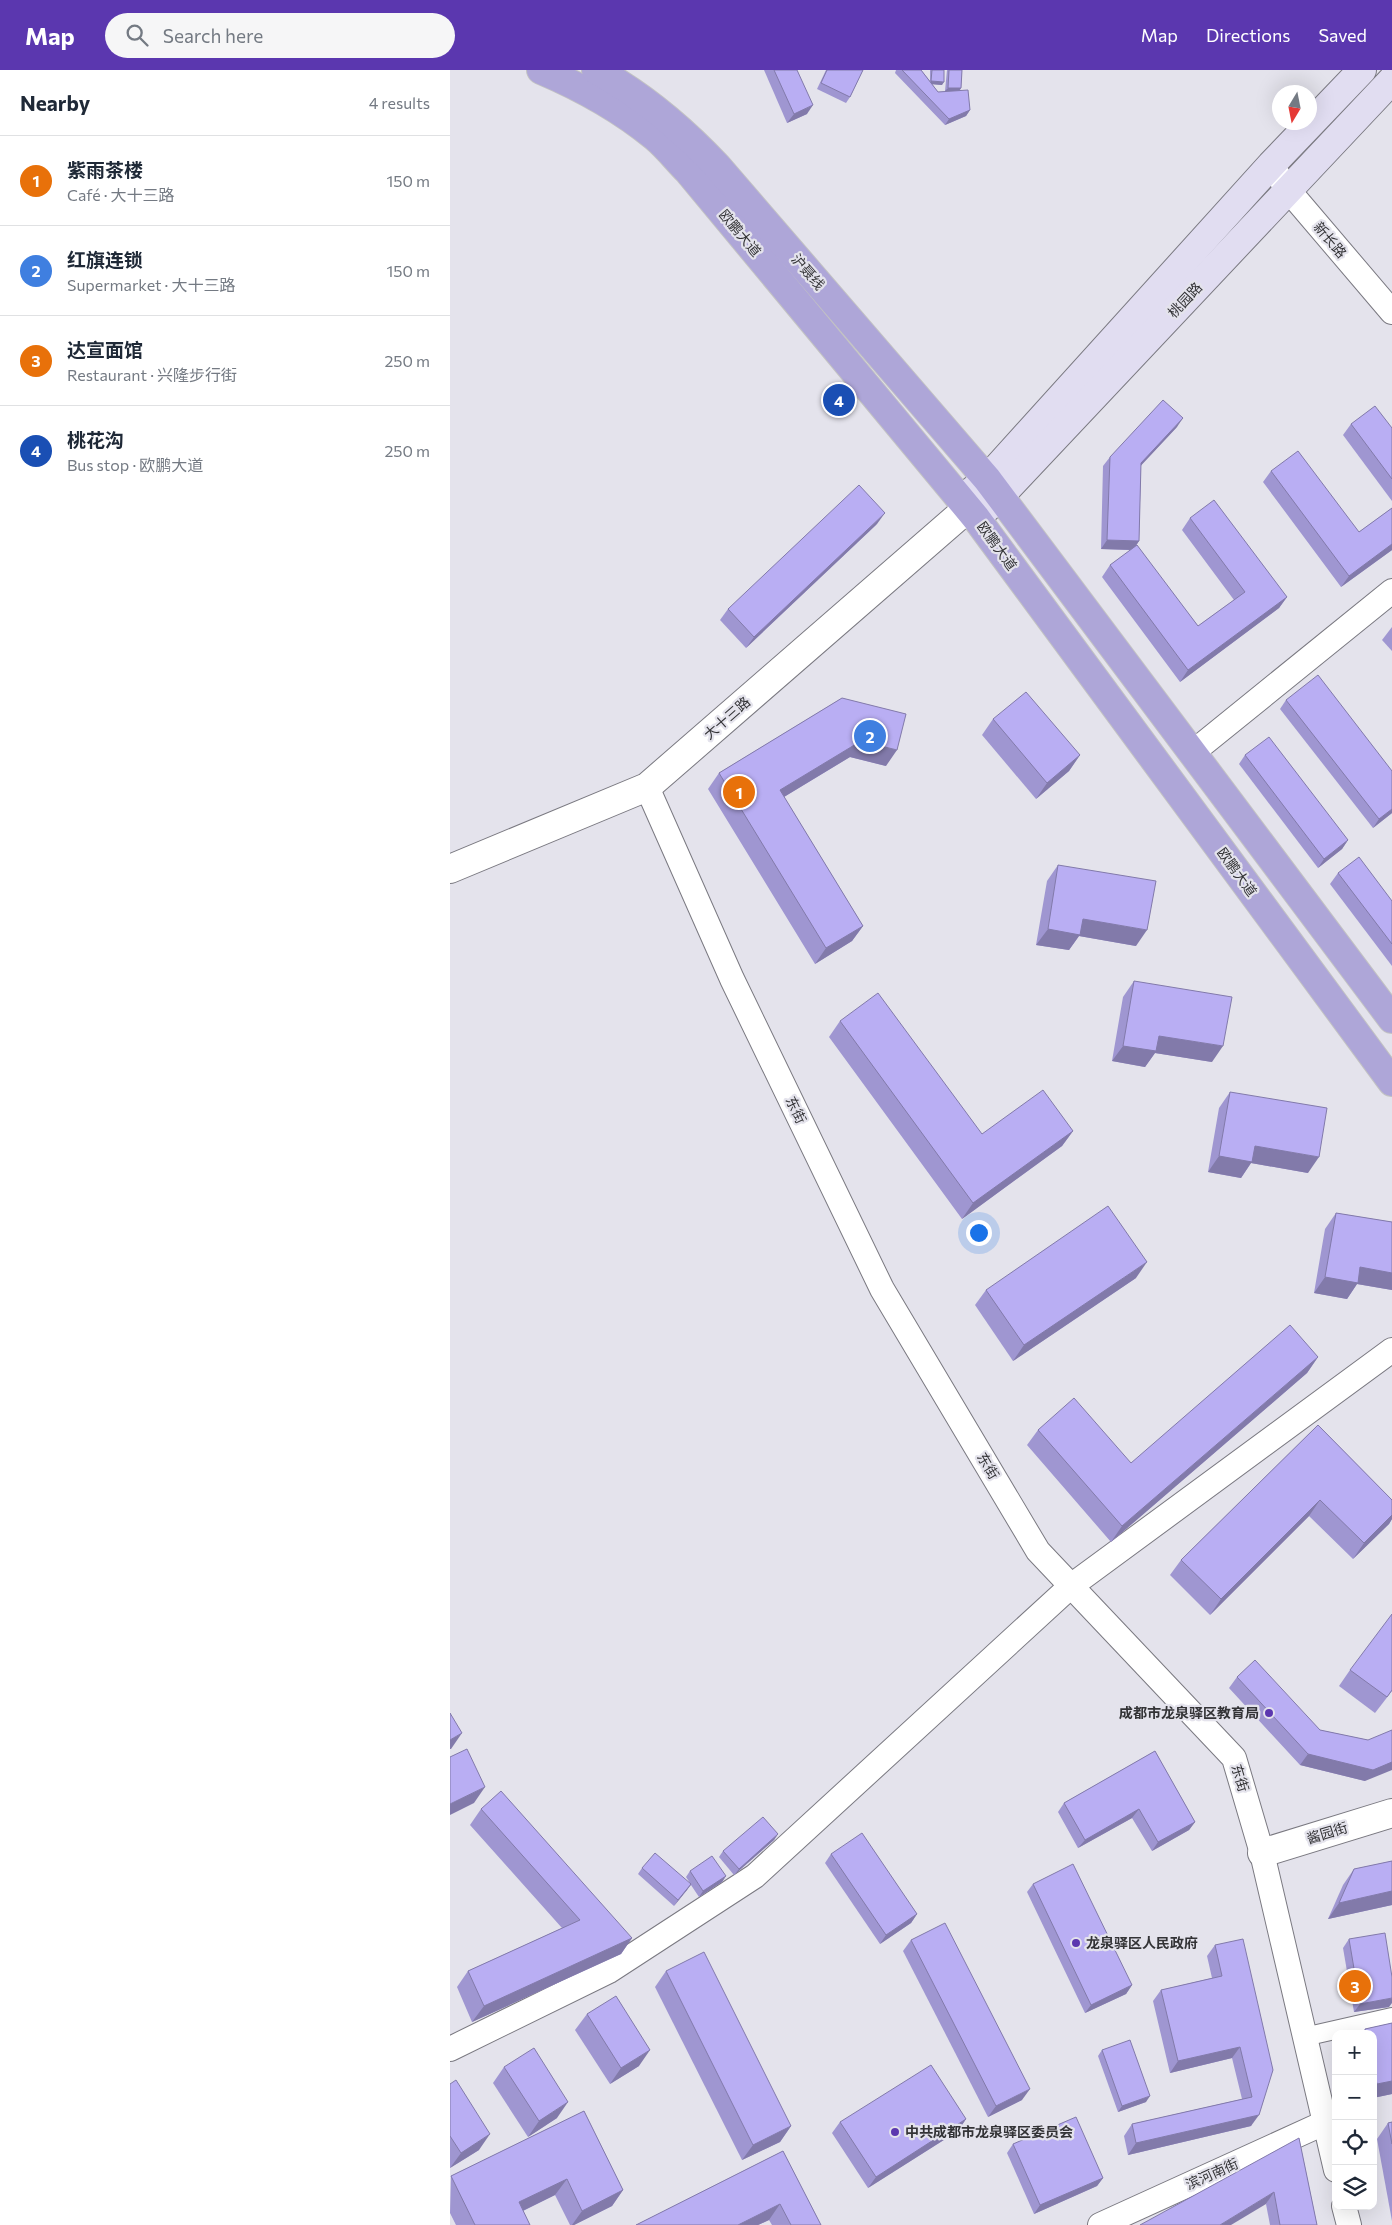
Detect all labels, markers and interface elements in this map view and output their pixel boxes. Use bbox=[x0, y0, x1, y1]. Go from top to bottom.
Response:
search box bbox=[105, 13, 455, 58]
text: Map bbox=[25, 21, 75, 50]
icon: search bbox=[123, 21, 151, 49]
text: Search here bbox=[163, 24, 263, 47]
text: Map bbox=[1141, 24, 1178, 46]
text: Directions bbox=[1206, 24, 1290, 46]
text: Saved bbox=[1318, 24, 1367, 46]
north arrow bbox=[1272, 85, 1317, 130]
text: Nearby bbox=[20, 90, 90, 115]
text: 4 results bbox=[369, 93, 430, 112]
text: 紫雨茶楼 bbox=[67, 158, 143, 181]
text: 1 bbox=[32, 171, 40, 190]
text: 150 m bbox=[387, 171, 430, 190]
text: Café · 大十三路 bbox=[67, 185, 175, 204]
street label: 欧鹏大道 bbox=[716, 206, 765, 260]
street label: 新长路 bbox=[1310, 218, 1350, 261]
text: 红旗连锁 bbox=[67, 248, 143, 271]
street label: 沪聂线 bbox=[788, 250, 829, 293]
text: 2 bbox=[31, 261, 41, 280]
text: 150 m bbox=[387, 261, 430, 280]
text: Supermarket · 大十三路 bbox=[67, 275, 235, 294]
street label: 桃园路 bbox=[1164, 279, 1205, 321]
text: 达宣面馆 bbox=[67, 338, 143, 361]
text: 3 bbox=[31, 351, 41, 370]
text: 250 m bbox=[384, 351, 430, 370]
text: Restaurant · 兴隆步行街 bbox=[67, 365, 237, 384]
pin: 4 bbox=[823, 381, 855, 419]
text: 桃花沟 bbox=[67, 428, 124, 451]
text: 4 bbox=[31, 441, 41, 460]
text: 250 m bbox=[384, 441, 430, 460]
text: Bus stop · 欧鹏大道 bbox=[67, 455, 203, 474]
street label: 欧鹏大道 bbox=[974, 518, 1021, 573]
street label: 大十三路 bbox=[700, 693, 753, 742]
pin: 2 bbox=[854, 717, 886, 755]
pin: 1 bbox=[723, 773, 755, 811]
street label: 欧鹏大道 bbox=[1214, 844, 1261, 899]
street label: 东街 bbox=[783, 1093, 810, 1126]
your location bbox=[966, 1220, 992, 1246]
street label: 东街 bbox=[974, 1449, 1003, 1482]
place label: 成都市龙泉驿区教育局 bbox=[1119, 1704, 1259, 1721]
marker: 成都市龙泉驿区教育局 bbox=[1263, 1707, 1275, 1719]
street label: 东街 bbox=[1228, 1762, 1253, 1794]
street label: 酱园街 bbox=[1304, 1818, 1349, 1847]
place label: 龙泉驿区人民政府 bbox=[1086, 1934, 1198, 1951]
marker: 龙泉驿区人民政府 bbox=[1070, 1937, 1082, 1949]
pin: 3 bbox=[1339, 1967, 1371, 2005]
map controls bbox=[1332, 2030, 1377, 2210]
button: + bbox=[1332, 2030, 1377, 2075]
button: − bbox=[1332, 2075, 1377, 2120]
button: locate bbox=[1332, 2120, 1377, 2165]
place label: 中共成都市龙泉驿区委员会 bbox=[905, 2123, 1073, 2140]
marker: 中共成都市龙泉驿区委员会 bbox=[889, 2126, 901, 2138]
street label: 滨河南街 bbox=[1183, 2154, 1241, 2193]
button: layers bbox=[1332, 2165, 1377, 2210]

